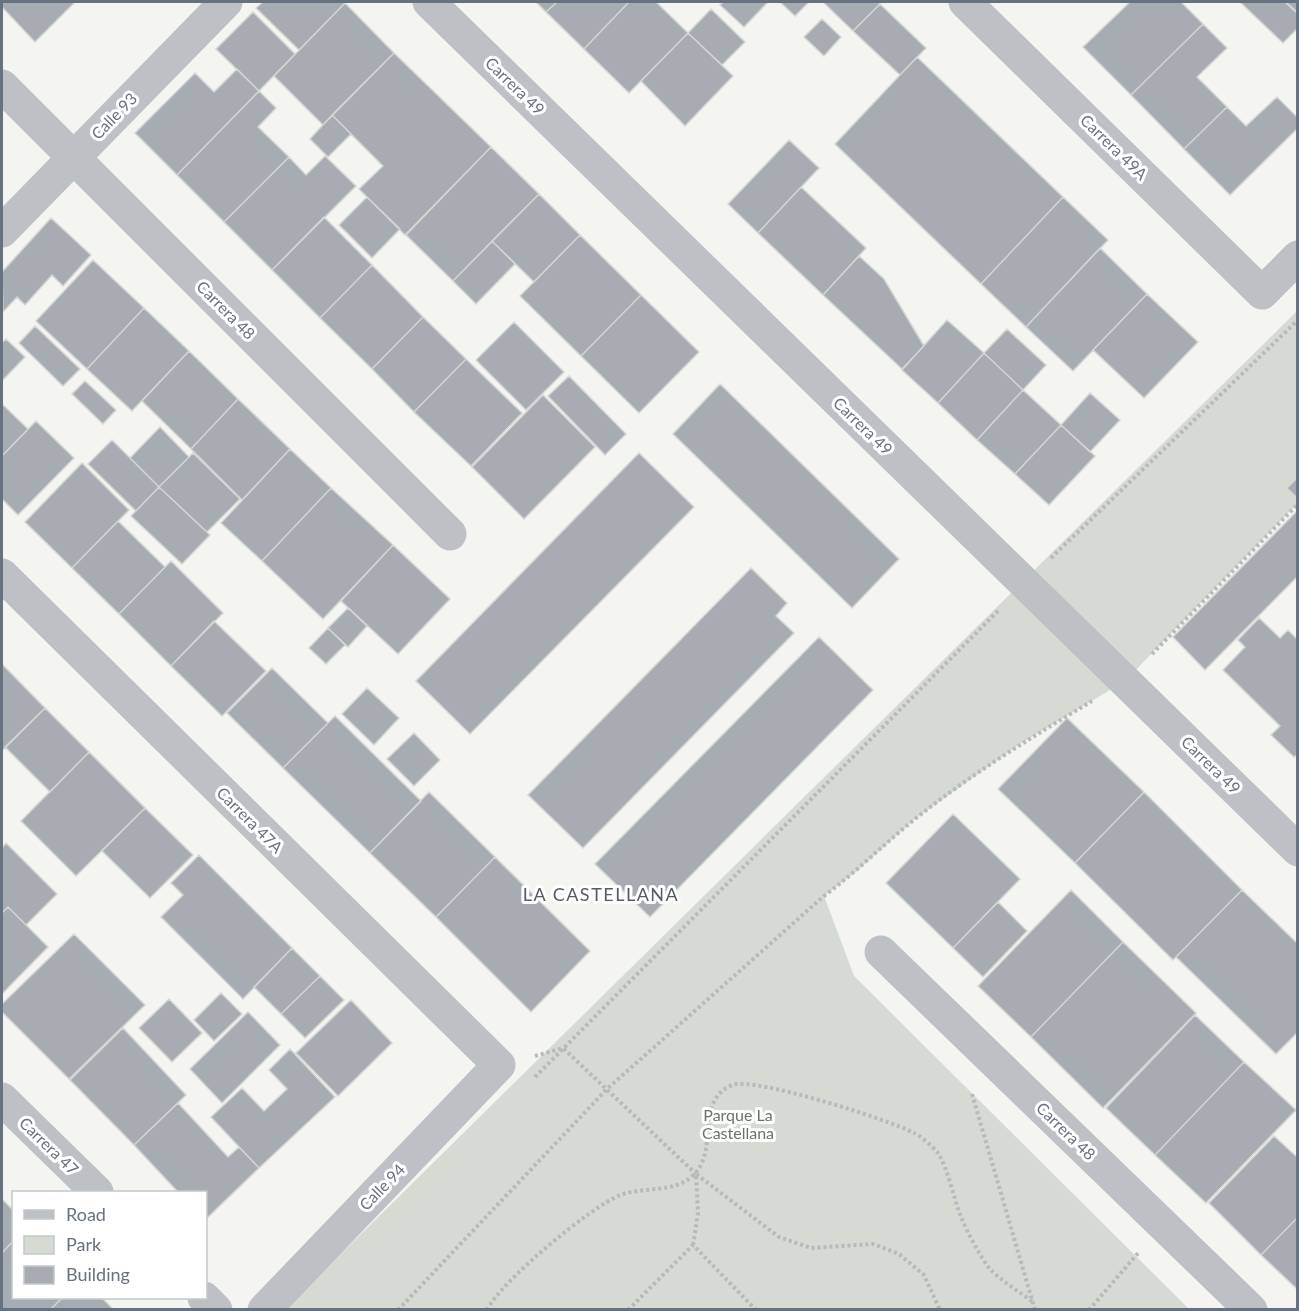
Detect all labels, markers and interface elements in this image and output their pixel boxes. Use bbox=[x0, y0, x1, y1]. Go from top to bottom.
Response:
street label: Carrera 49 bbox=[482, 53, 549, 118]
street label: Calle 93 bbox=[87, 88, 140, 143]
street label: Carrera 49A bbox=[1077, 110, 1152, 183]
street label: Carrera 48 bbox=[193, 277, 259, 343]
street label: Carrera 49 bbox=[830, 393, 897, 458]
street label: Carrera 49 bbox=[1178, 732, 1245, 797]
street label: Carrera 47A bbox=[213, 783, 287, 857]
district label: LA CASTELLANA bbox=[523, 883, 679, 905]
street label: Carrera 48 bbox=[1033, 1098, 1100, 1163]
park label: Parque La Castellana bbox=[702, 1105, 774, 1142]
street label: Carrera 47 bbox=[16, 1113, 83, 1178]
street label: Calle 94 bbox=[355, 1159, 408, 1214]
legend bbox=[12, 1191, 207, 1299]
text: Road bbox=[66, 1203, 106, 1225]
text: Park bbox=[66, 1233, 102, 1255]
text: Building bbox=[66, 1263, 130, 1285]

